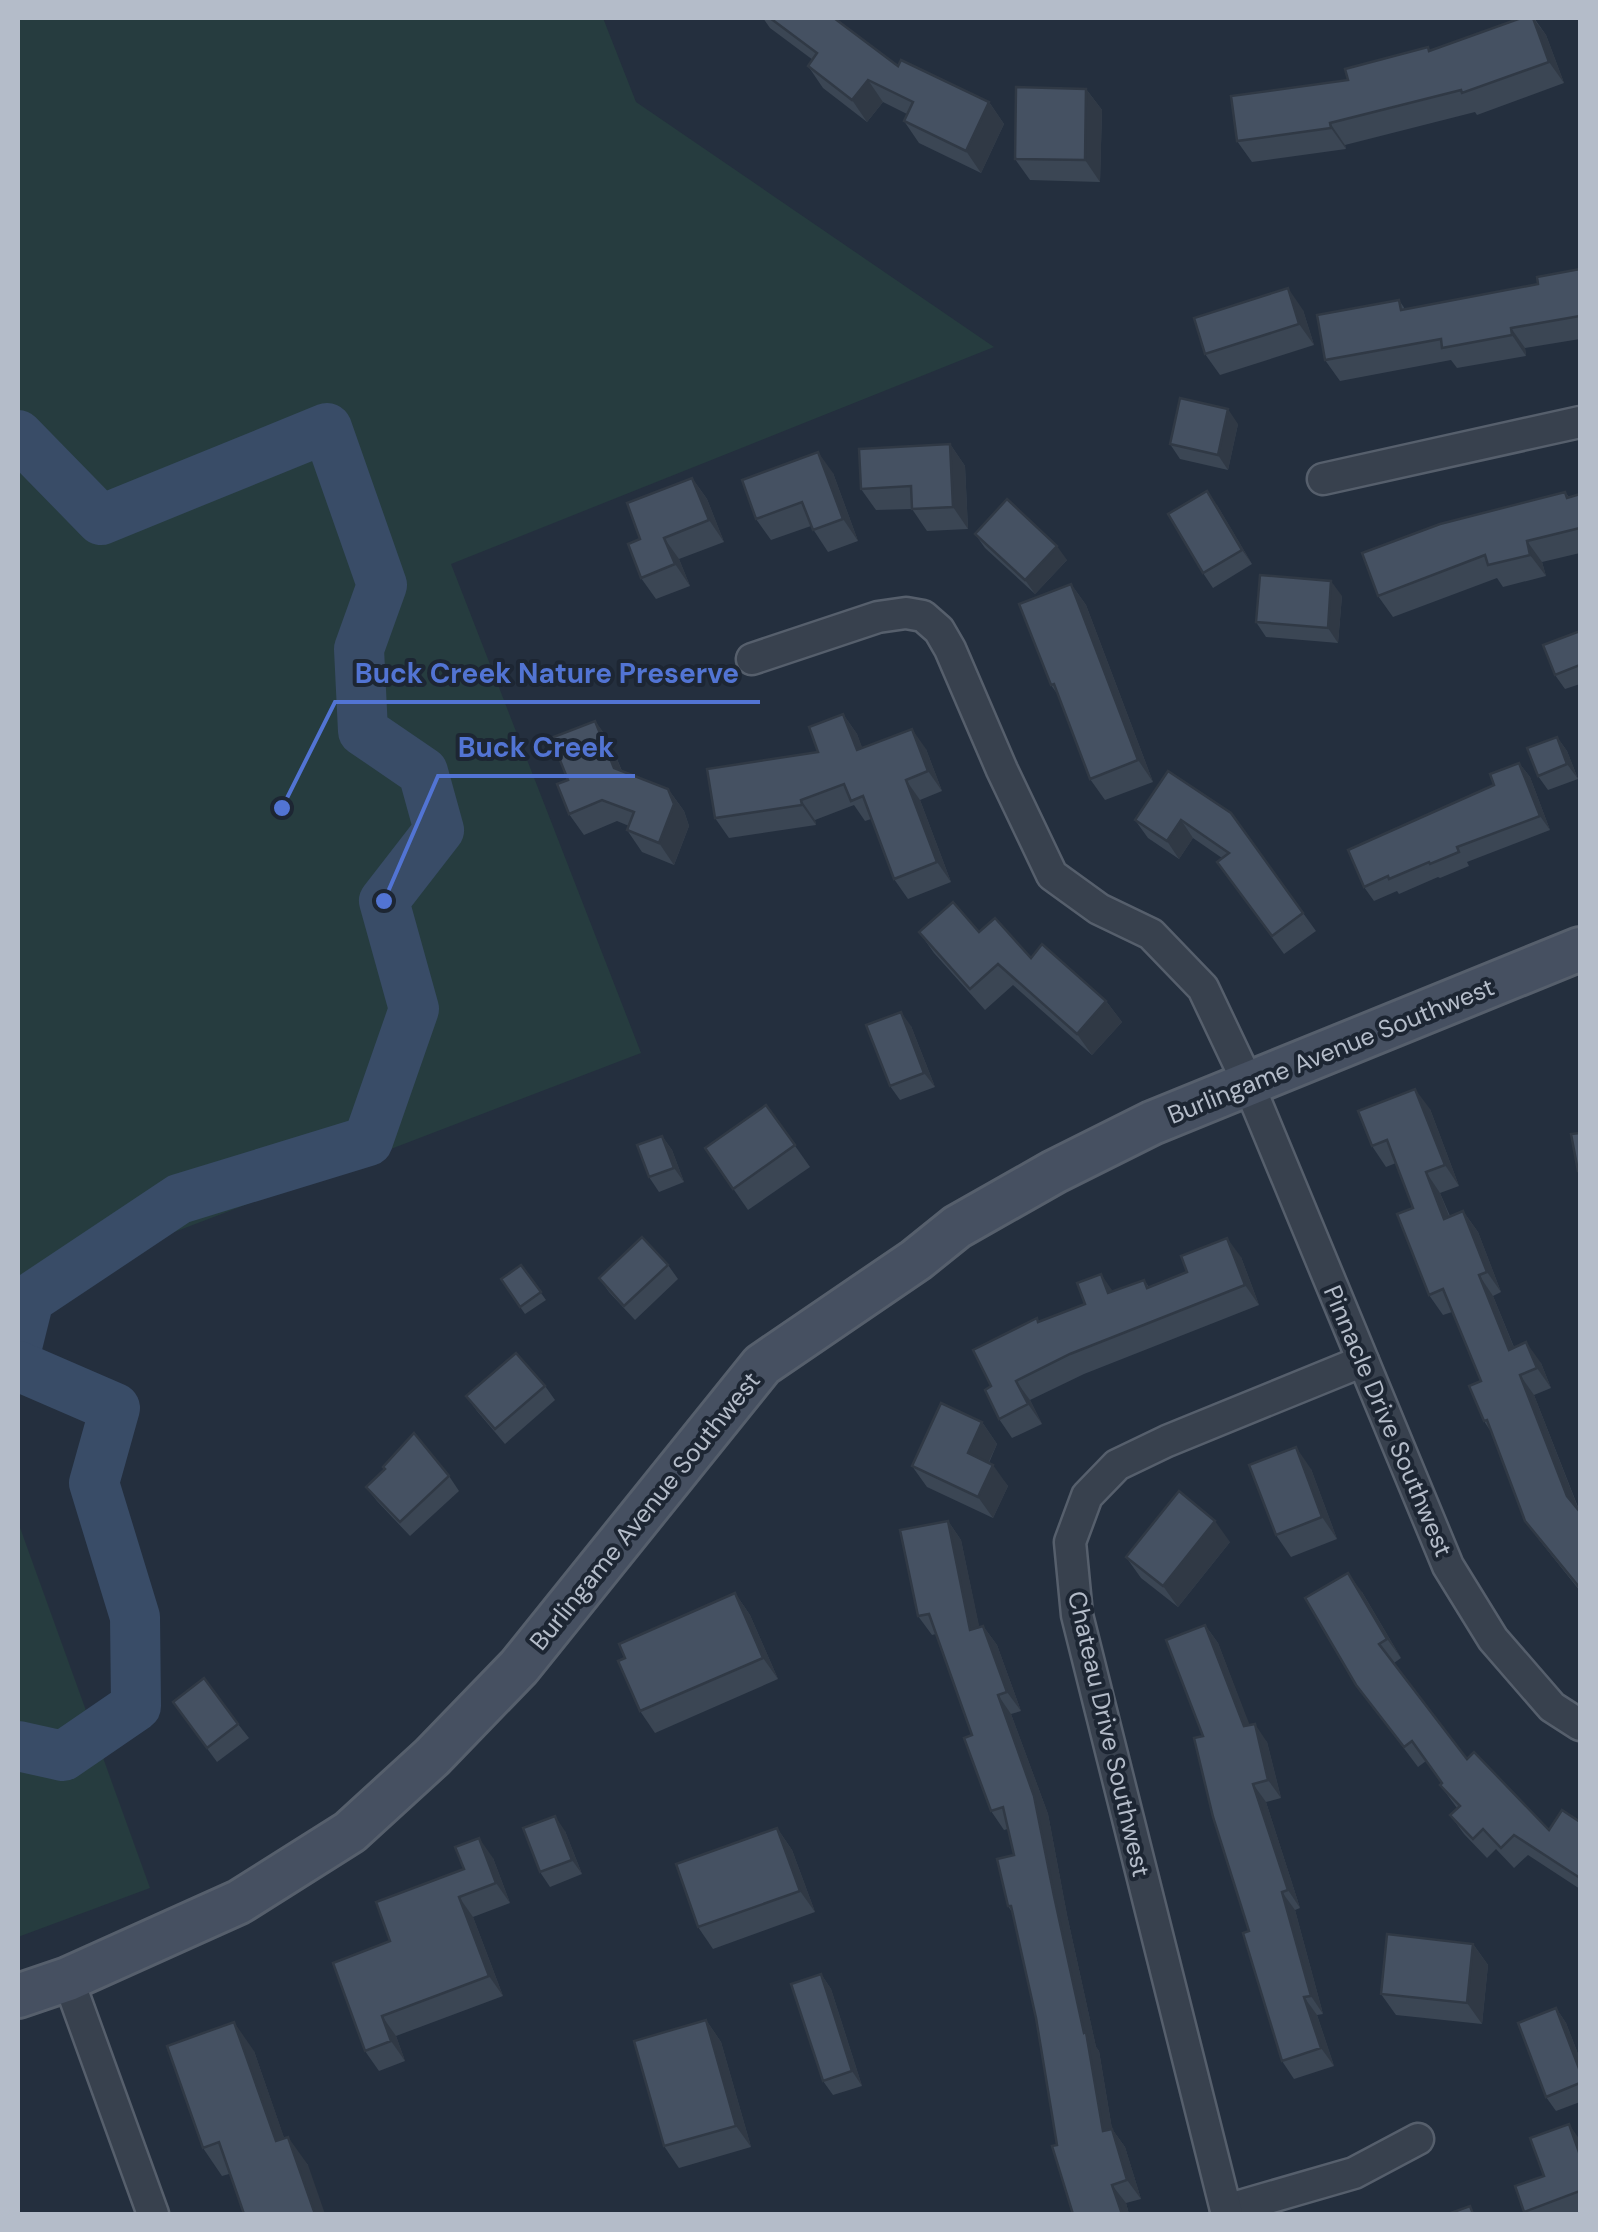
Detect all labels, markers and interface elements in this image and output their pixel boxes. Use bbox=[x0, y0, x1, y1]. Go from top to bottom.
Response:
callout: Buck Creek Nature Preserve bbox=[335, 644, 760, 702]
text: Buck Creek Nature Preserve bbox=[355, 655, 739, 692]
callout: Buck Creek bbox=[438, 718, 635, 776]
text: Buck Creek bbox=[458, 729, 614, 766]
street label: Burlingame Avenue Southwest bbox=[1163, 970, 1499, 1132]
street label: Pinnacle Drive Southwest bbox=[1316, 1280, 1460, 1562]
street label: Burlingame Avenue Southwest bbox=[522, 1365, 768, 1657]
street label: Chateau Drive Southwest bbox=[1060, 1588, 1158, 1880]

